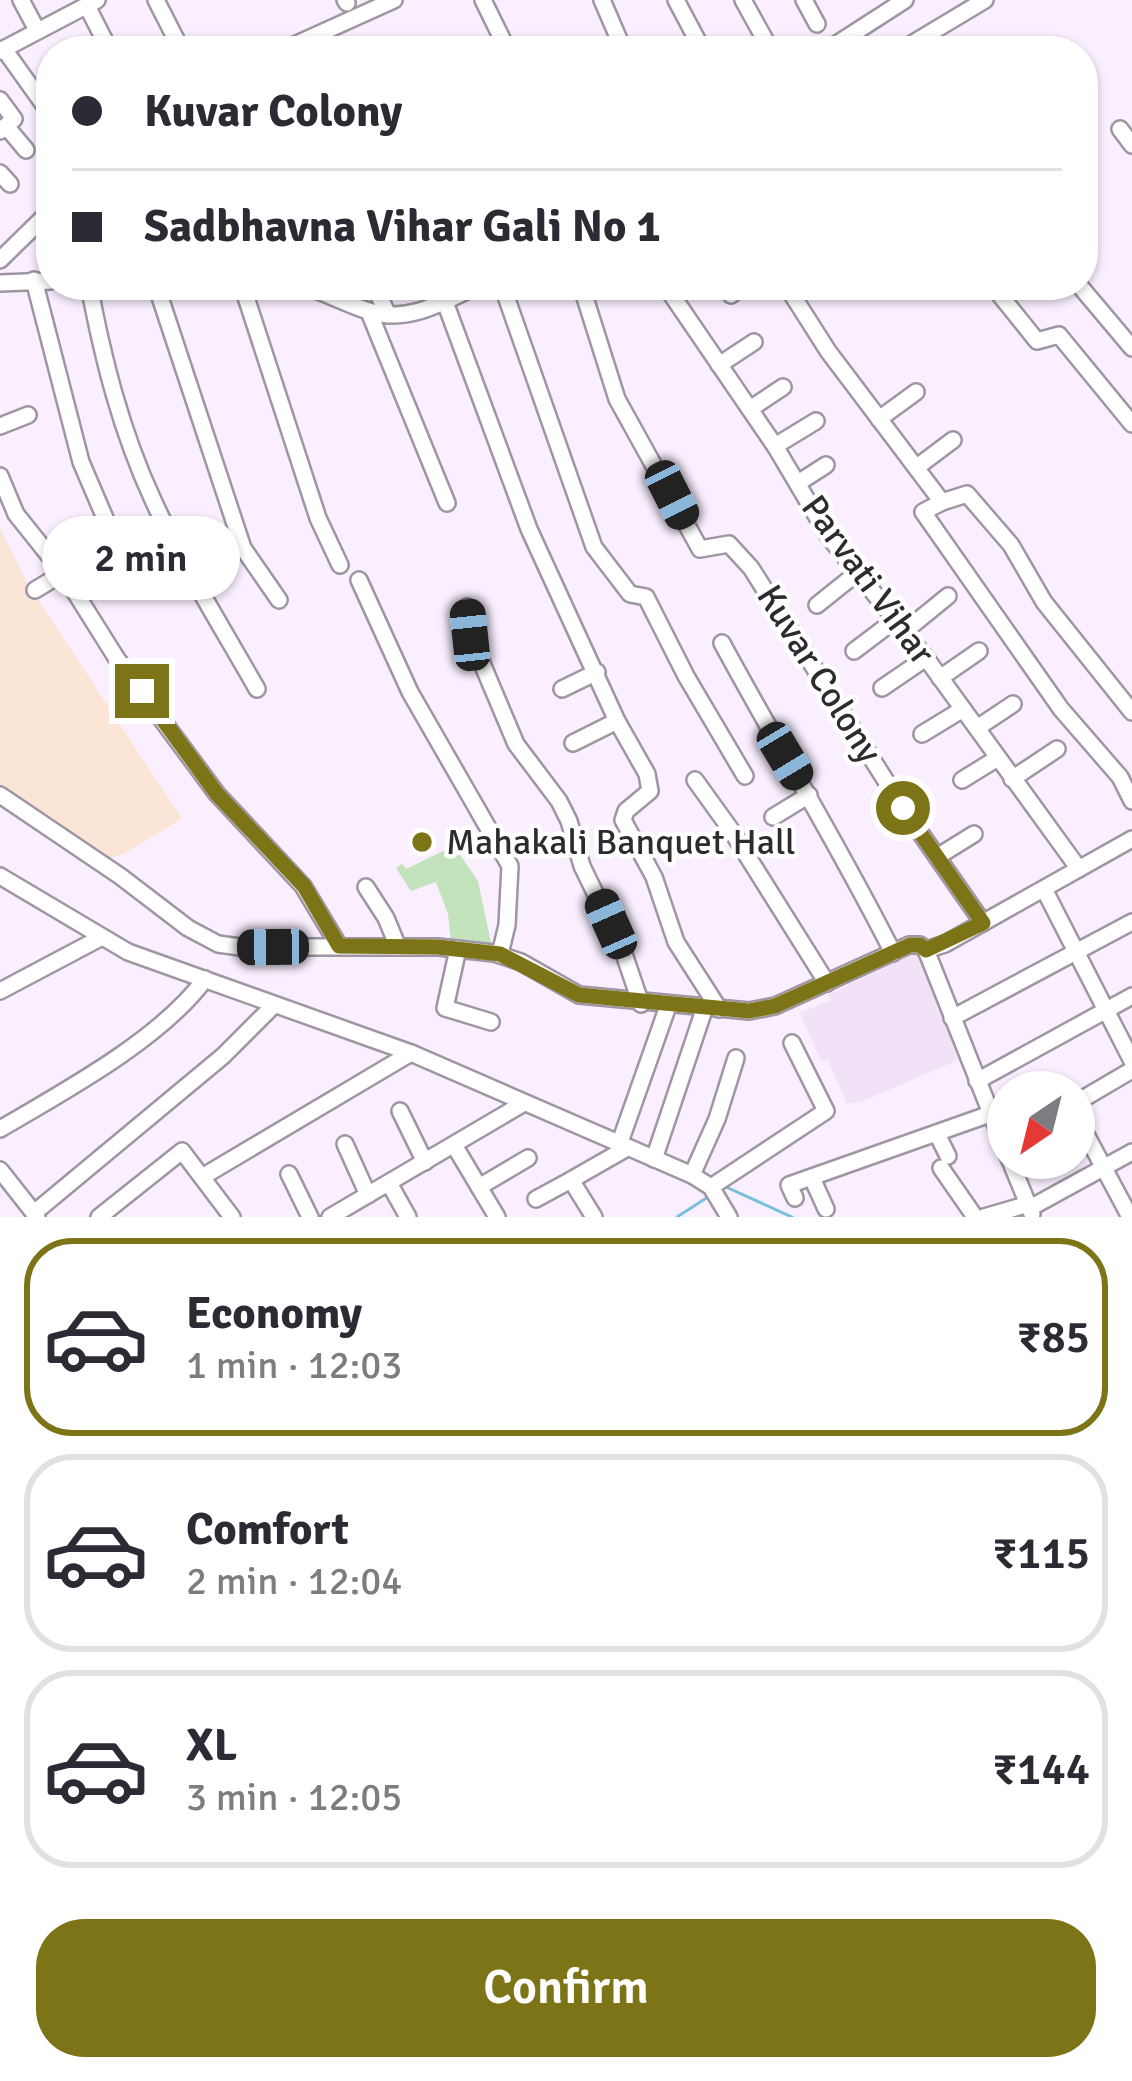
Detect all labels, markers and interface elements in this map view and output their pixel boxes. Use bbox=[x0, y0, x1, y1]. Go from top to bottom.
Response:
text: Kuvar Colony bbox=[144, 84, 402, 139]
text: Sadbhavna Vihar Gali No 1 bbox=[144, 199, 661, 254]
car bbox=[640, 455, 704, 535]
street label: Parvati Vihar bbox=[791, 486, 945, 674]
callout: 2 min bbox=[43, 517, 241, 601]
text: 2 min bbox=[94, 534, 188, 582]
street label: Kuvar Colony bbox=[747, 577, 891, 771]
car bbox=[448, 597, 492, 673]
route end bbox=[115, 664, 169, 718]
car bbox=[751, 716, 819, 796]
route start bbox=[876, 781, 930, 835]
place label: Mahakali Banquet Hall bbox=[446, 820, 796, 865]
marker: Mahakali Banquet Hall bbox=[409, 829, 435, 855]
car bbox=[580, 884, 642, 964]
car bbox=[237, 928, 309, 966]
north arrow bbox=[987, 1071, 1095, 1179]
map controls bbox=[987, 1071, 1095, 1179]
icon: car bbox=[42, 1283, 150, 1391]
text: Economy bbox=[186, 1286, 362, 1341]
text: ₹85 bbox=[1017, 1310, 1090, 1365]
text: 1 min · 12:03 bbox=[186, 1341, 402, 1389]
icon: car bbox=[42, 1499, 150, 1607]
text: Comfort bbox=[186, 1502, 349, 1557]
text: ₹115 bbox=[993, 1526, 1090, 1581]
text: 2 min · 12:04 bbox=[186, 1557, 402, 1605]
icon: car bbox=[42, 1715, 150, 1823]
text: XL bbox=[186, 1718, 237, 1773]
text: ₹144 bbox=[993, 1742, 1090, 1797]
text: 3 min · 12:05 bbox=[186, 1773, 402, 1821]
button: Confirm bbox=[36, 1919, 1096, 2057]

